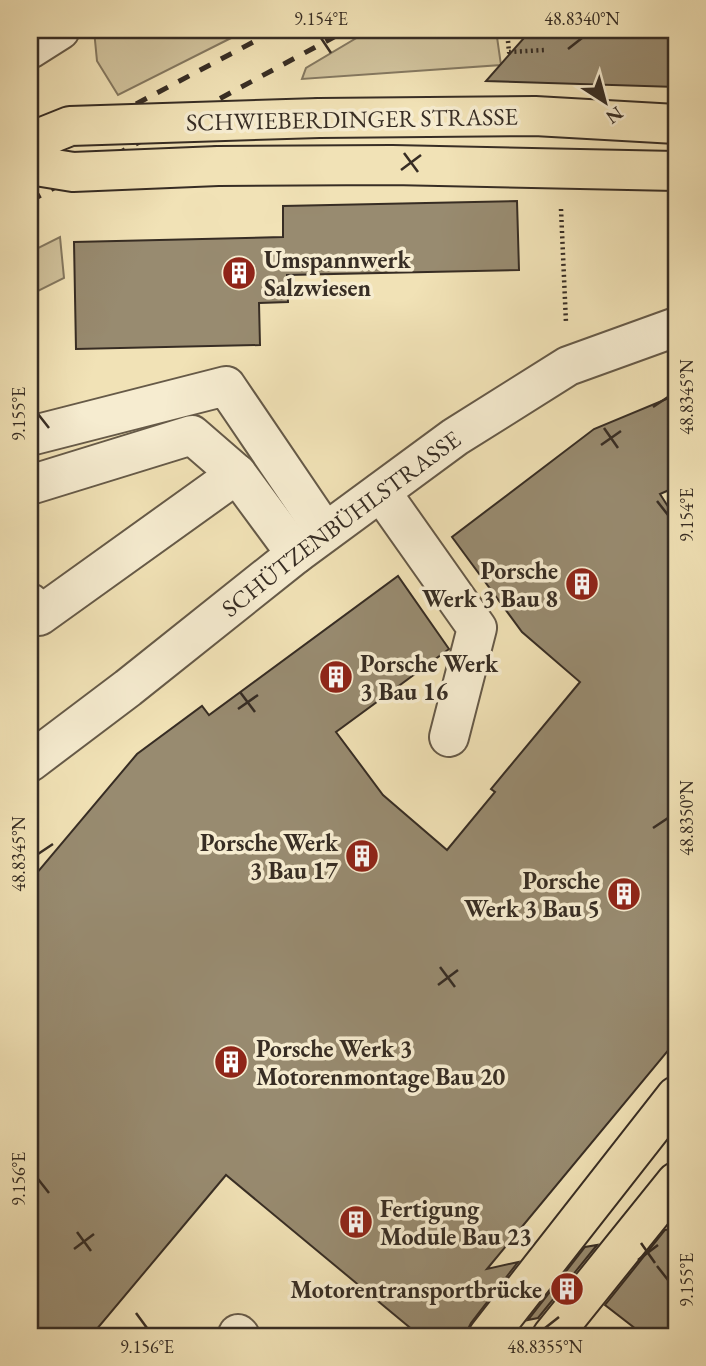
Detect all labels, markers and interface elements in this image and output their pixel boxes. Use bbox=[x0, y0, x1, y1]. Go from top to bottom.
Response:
text: 9.154°E bbox=[294, 7, 348, 30]
text: 48.8340°N bbox=[544, 7, 620, 30]
north arrow bbox=[570, 66, 640, 136]
street label: SCHWIEBERDINGER STRASSE bbox=[186, 101, 518, 137]
text: N bbox=[601, 101, 628, 130]
place label: Umspannwerk Salzwiesen bbox=[264, 244, 411, 303]
building icon: Umspannwerk Salzwiesen bbox=[220, 254, 258, 292]
text: 48.8345°N bbox=[675, 359, 698, 435]
text: 9.155°E bbox=[7, 387, 30, 441]
street label: SCHÜTZENBÜHLSTRASSE bbox=[215, 423, 466, 623]
text: 9.154°E bbox=[675, 488, 698, 542]
place label: Porsche Werk 3 Bau 8 bbox=[422, 555, 558, 614]
building icon: Porsche Werk 3 Bau 8 bbox=[563, 565, 601, 603]
place label: Porsche Werk 3 Bau 16 bbox=[360, 648, 499, 707]
building icon: Porsche Werk 3 Bau 16 bbox=[317, 658, 355, 696]
text: 48.8350°N bbox=[675, 780, 698, 856]
text: 48.8345°N bbox=[7, 816, 30, 892]
place label: Porsche Werk 3 Bau 17 bbox=[200, 827, 339, 886]
building icon: Porsche Werk 3 Bau 17 bbox=[343, 837, 381, 875]
place label: Porsche Werk 3 Bau 5 bbox=[464, 865, 600, 924]
building icon: Porsche Werk 3 Bau 5 bbox=[605, 875, 643, 913]
place label: Porsche Werk 3 Motorenmontage Bau 20 bbox=[256, 1033, 505, 1093]
building icon: Porsche Werk 3 Motorenmontage Bau 20 bbox=[212, 1043, 250, 1081]
text: 9.156°E bbox=[7, 1152, 30, 1206]
place label: Fertigung Module Bau 23 bbox=[380, 1193, 532, 1252]
building icon: Fertigung Module Bau 23 bbox=[337, 1203, 375, 1241]
text: 9.155°E bbox=[675, 1253, 698, 1307]
building icon: Motorentransportbrücke bbox=[548, 1270, 586, 1308]
place label: Motorentransportbrücke bbox=[290, 1274, 542, 1305]
text: 9.156°E bbox=[120, 1335, 174, 1358]
text: 48.8355°N bbox=[507, 1335, 583, 1358]

